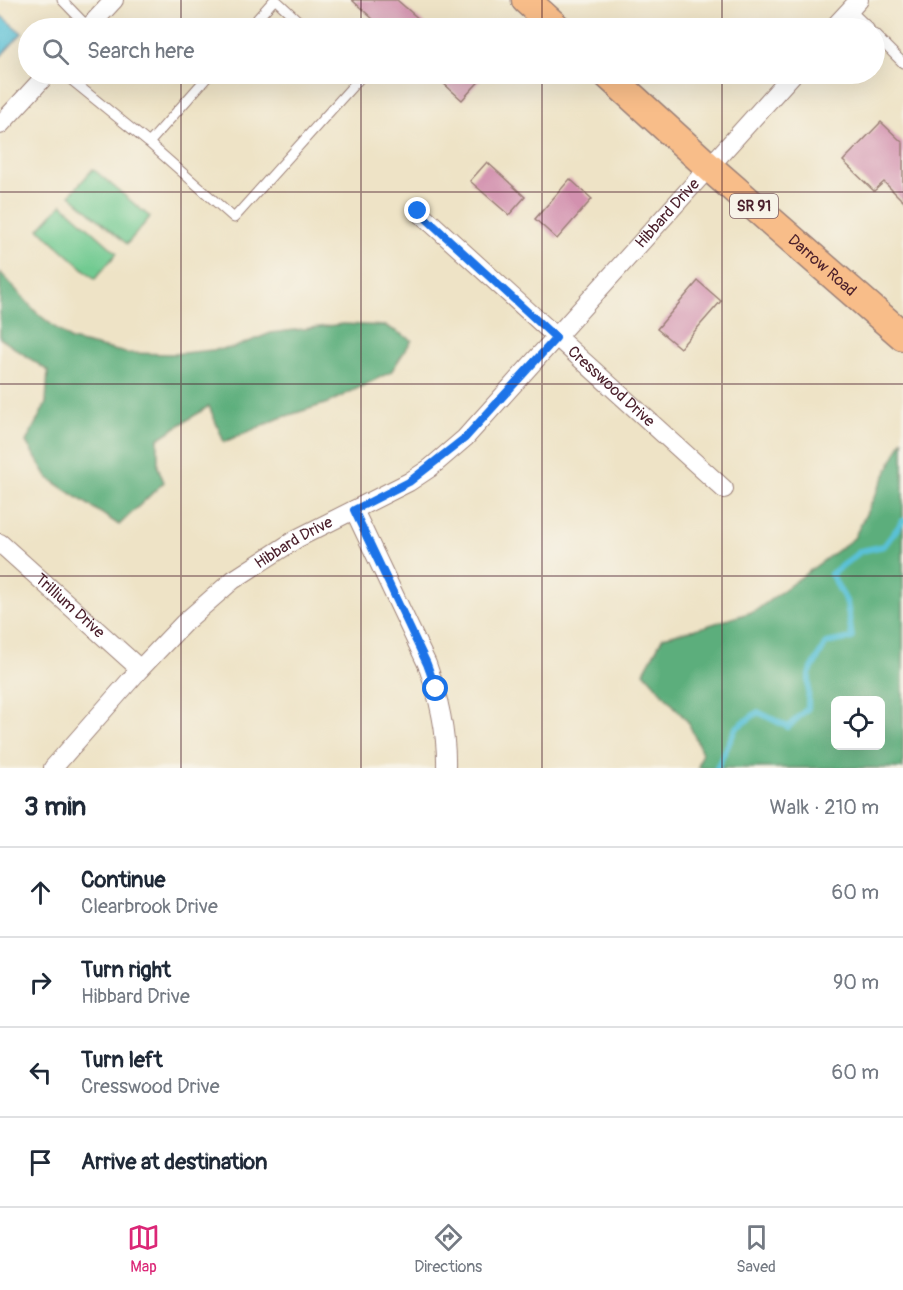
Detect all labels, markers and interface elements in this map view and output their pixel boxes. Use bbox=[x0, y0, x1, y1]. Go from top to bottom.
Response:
search box bbox=[18, 18, 885, 84]
icon: search bbox=[39, 35, 72, 68]
text: Search here bbox=[87, 37, 194, 65]
street label: Hibbard Drive bbox=[631, 174, 704, 252]
road number: SR 91 bbox=[730, 194, 778, 218]
route end bbox=[404, 197, 430, 223]
street label: Darrow Road bbox=[784, 230, 861, 301]
street label: Cresswood Drive bbox=[563, 342, 659, 431]
street label: Hibbard Drive bbox=[251, 512, 336, 573]
street label: Trillium Drive bbox=[31, 569, 109, 642]
route start bbox=[422, 675, 448, 701]
map controls bbox=[831, 696, 885, 750]
button: locate bbox=[831, 696, 885, 750]
text: 3 min bbox=[24, 791, 86, 823]
text: Walk · 210 m bbox=[770, 795, 879, 820]
text: Continue bbox=[81, 866, 165, 894]
icon: ahead bbox=[24, 876, 57, 909]
text: 60 m bbox=[832, 880, 879, 905]
text: Clearbrook Drive bbox=[81, 894, 218, 919]
text: Turn right bbox=[81, 956, 171, 984]
icon: right bbox=[24, 966, 57, 999]
text: 90 m bbox=[833, 970, 879, 995]
text: Hibbard Drive bbox=[81, 984, 190, 1009]
text: Turn left bbox=[81, 1046, 163, 1074]
icon: left bbox=[24, 1056, 57, 1089]
text: 60 m bbox=[832, 1060, 879, 1085]
text: Cresswood Drive bbox=[81, 1074, 220, 1099]
icon: arrive bbox=[24, 1146, 57, 1179]
text: Arrive at destination bbox=[81, 1148, 267, 1176]
tab: Map bbox=[127, 1221, 160, 1277]
tab: Directions bbox=[414, 1221, 482, 1277]
tab: Saved bbox=[736, 1221, 776, 1277]

